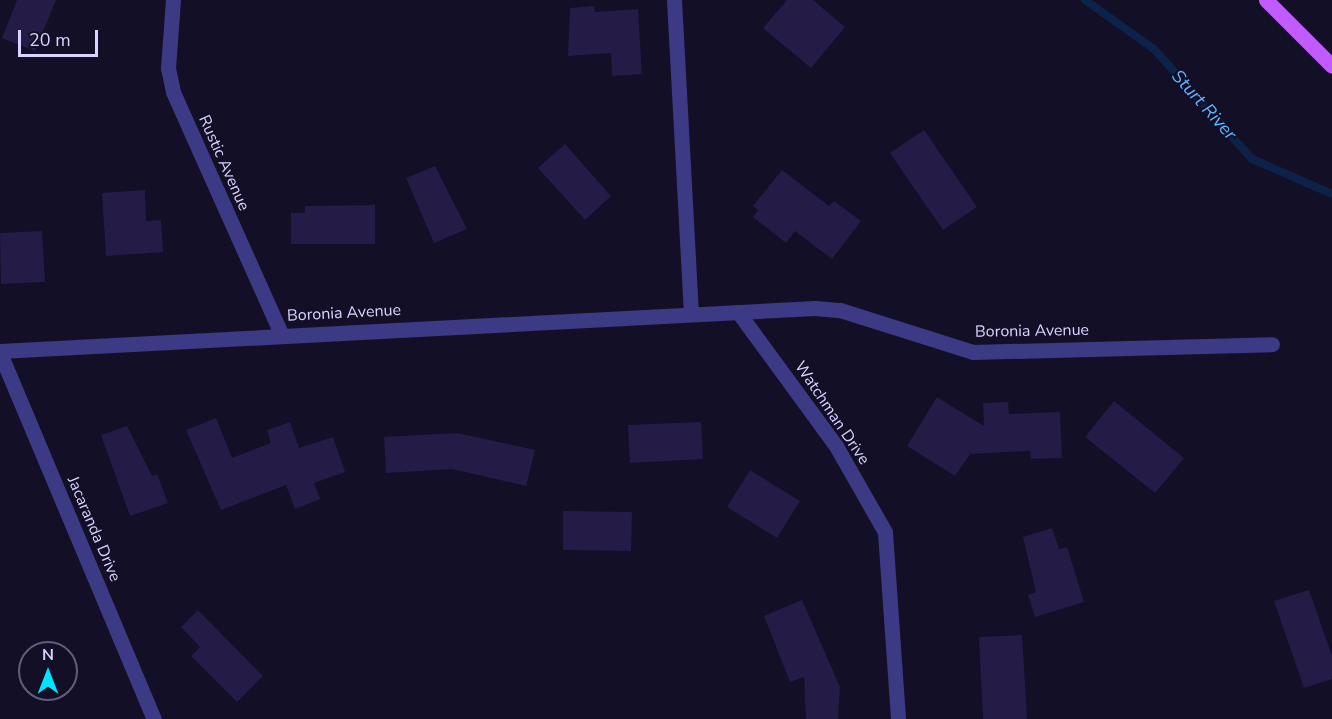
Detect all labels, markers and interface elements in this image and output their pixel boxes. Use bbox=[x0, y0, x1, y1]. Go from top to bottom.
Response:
scale bar bbox=[21, 18, 100, 56]
text: 20 m bbox=[29, 28, 71, 52]
water label: Sturt River bbox=[1167, 66, 1241, 144]
street label: Rustic Avenue bbox=[194, 112, 254, 214]
street label: Boronia Avenue bbox=[287, 300, 401, 326]
street label: Boronia Avenue bbox=[975, 320, 1089, 342]
street label: Watchman Drive bbox=[790, 358, 874, 468]
street label: Jacaranda Drive bbox=[63, 473, 125, 585]
north arrow bbox=[18, 641, 78, 701]
text: N bbox=[42, 644, 54, 666]

